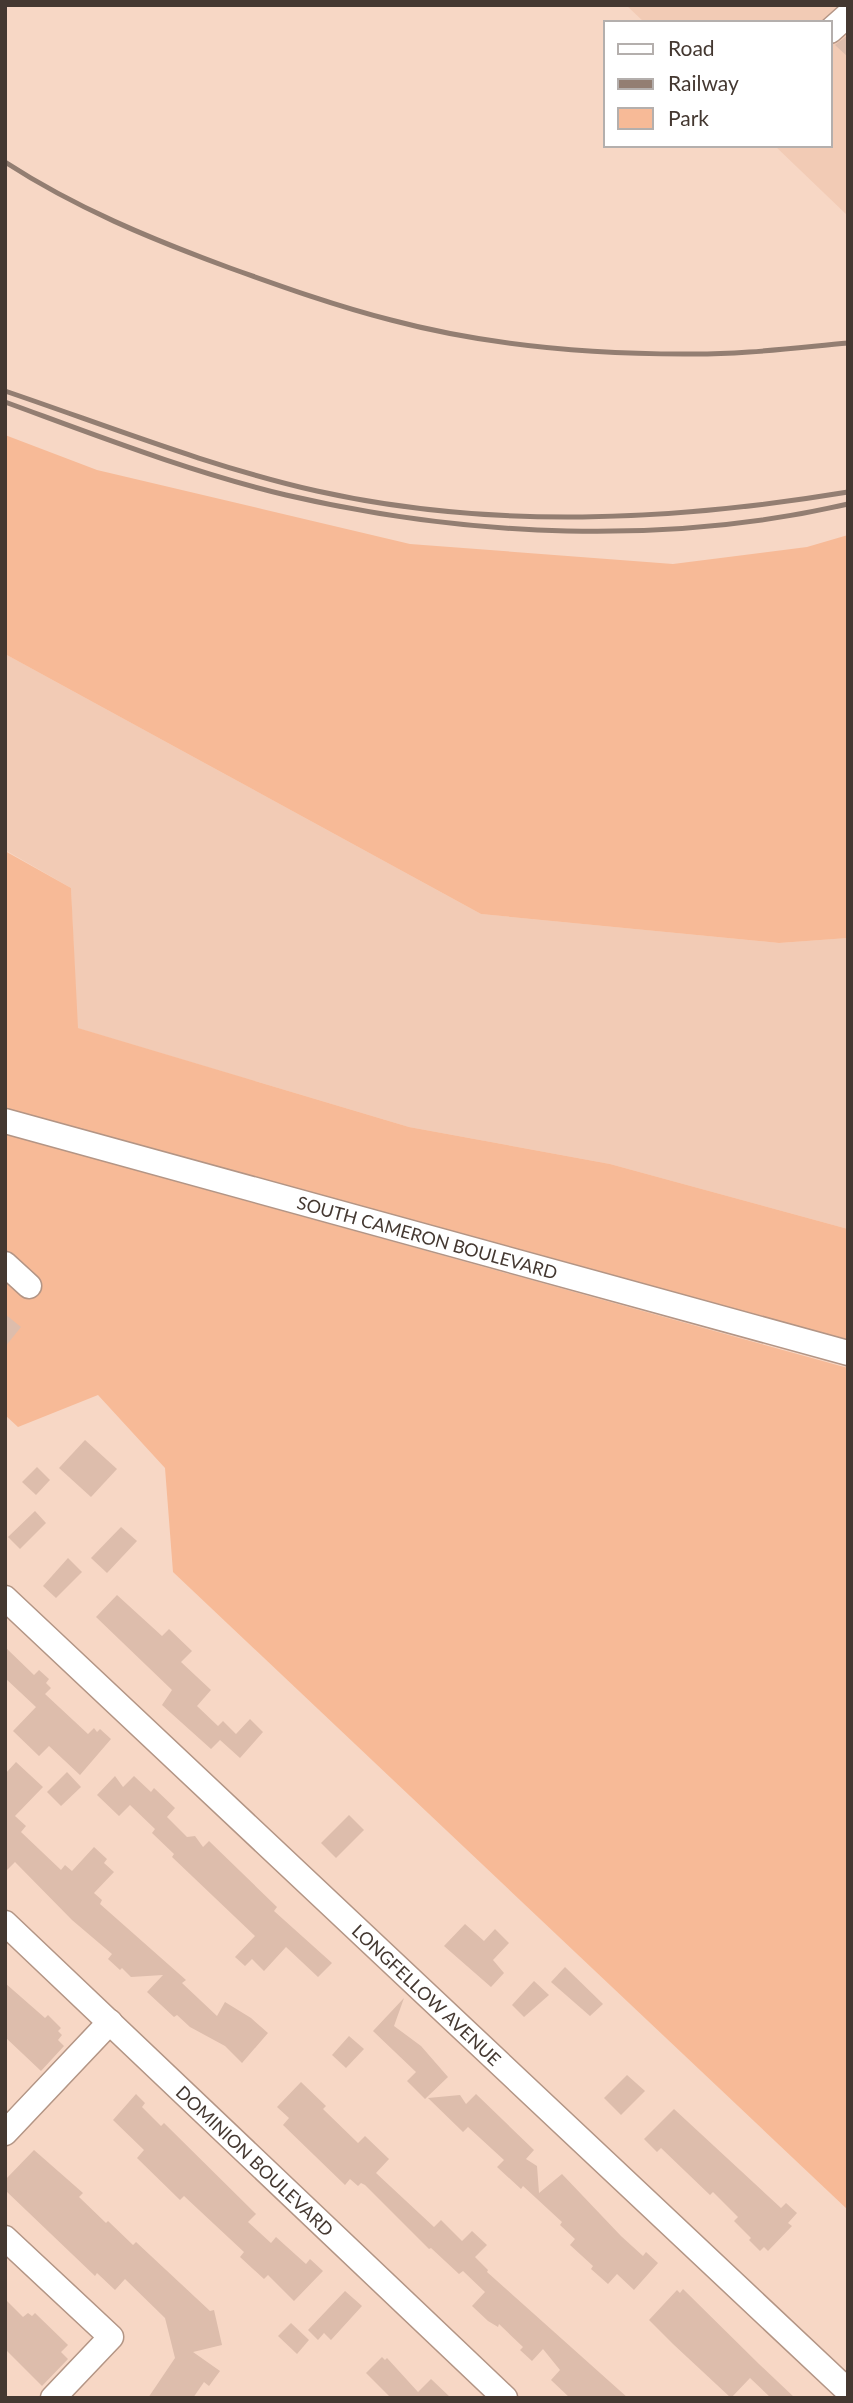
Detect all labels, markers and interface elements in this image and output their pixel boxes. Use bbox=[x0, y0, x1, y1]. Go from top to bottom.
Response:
legend bbox=[604, 21, 832, 147]
text: Road bbox=[668, 35, 715, 60]
text: Railway bbox=[668, 70, 739, 95]
text: Park bbox=[668, 105, 709, 130]
street label: SOUTH CAMERON BOULEVARD bbox=[295, 1191, 560, 1284]
street label: LONGFELLOW AVENUE bbox=[348, 1919, 506, 2070]
street label: DOMINION BOULEVARD bbox=[172, 2081, 338, 2241]

